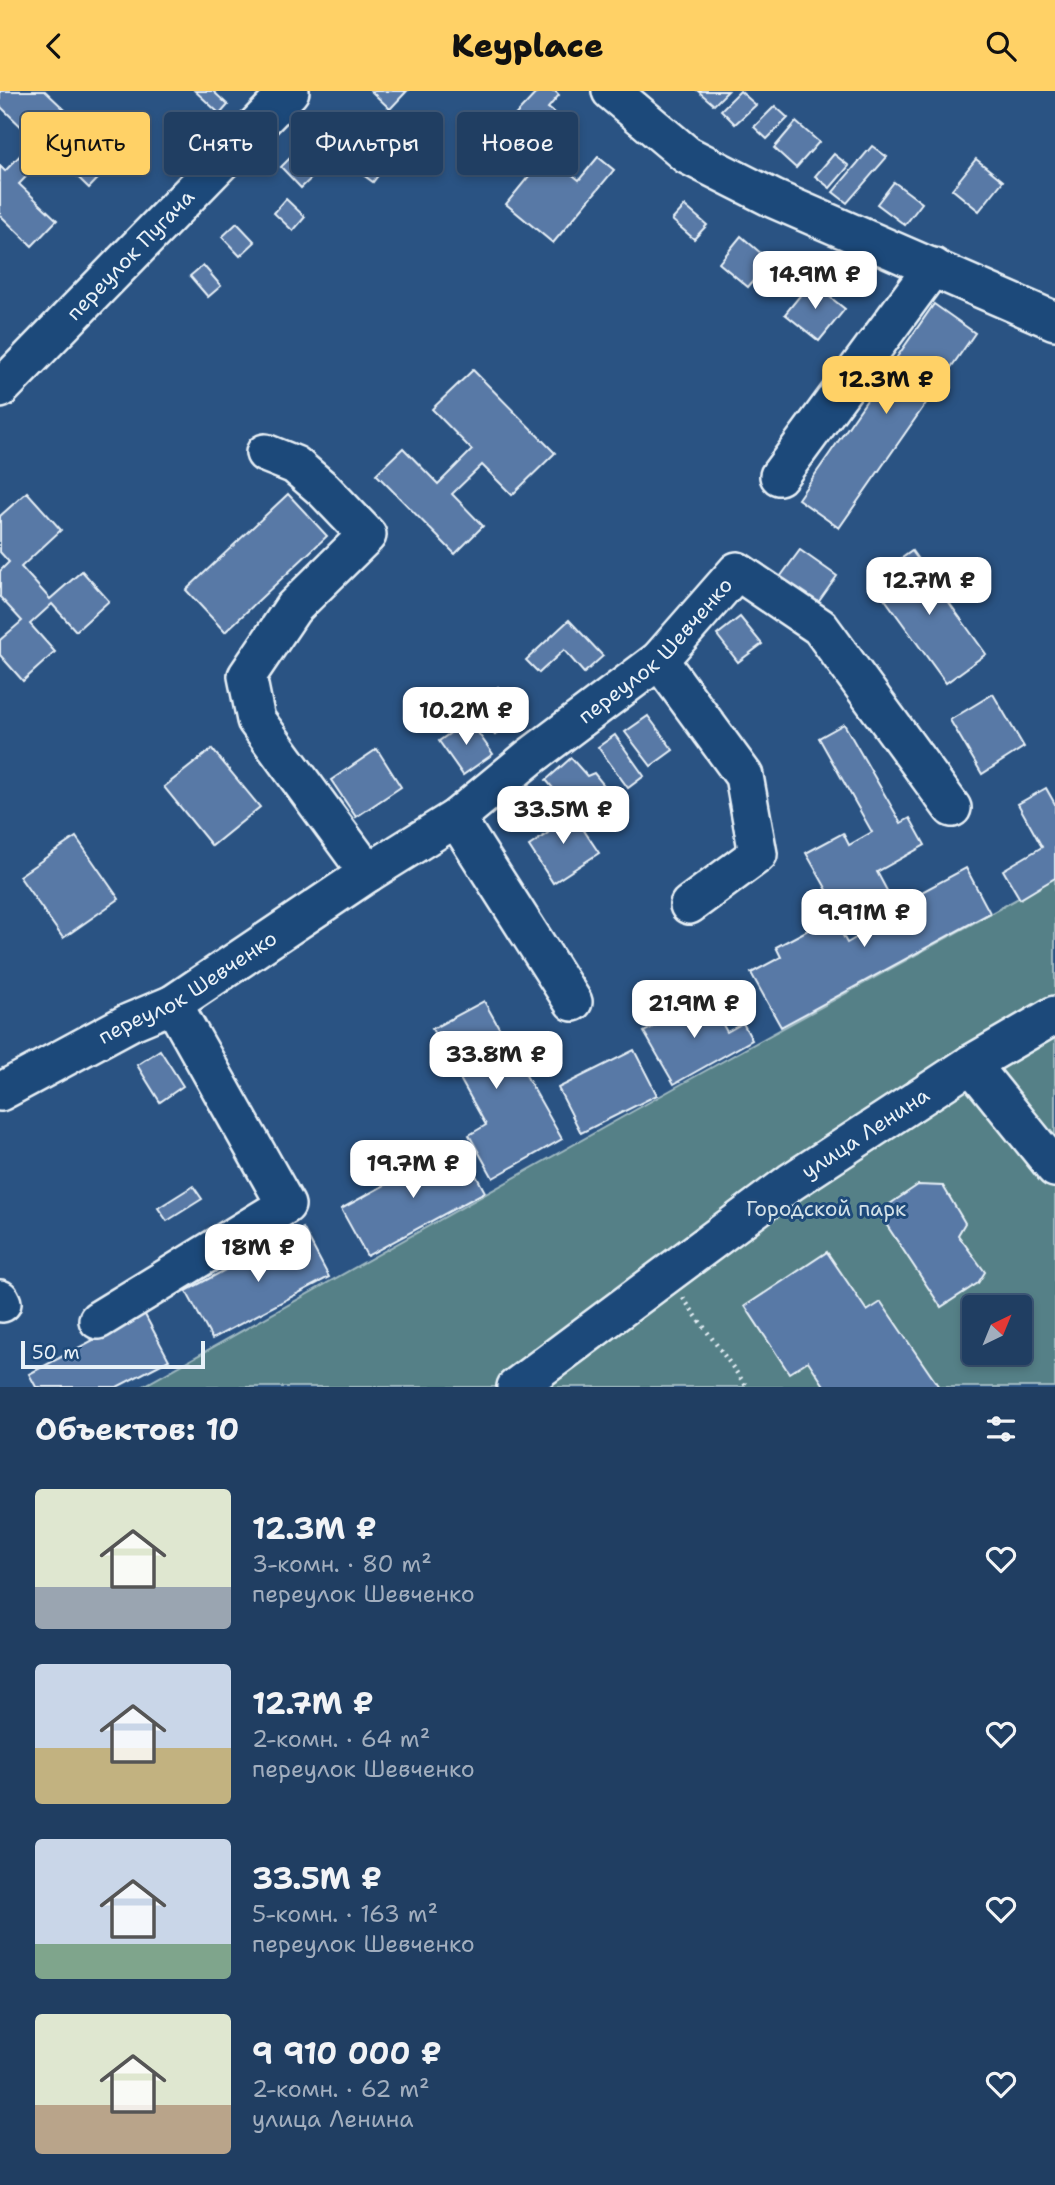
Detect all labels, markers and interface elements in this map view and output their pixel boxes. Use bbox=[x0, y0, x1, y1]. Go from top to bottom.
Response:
text: Keyplace bbox=[451, 24, 604, 67]
icon: back bbox=[35, 27, 73, 65]
icon: search bbox=[982, 27, 1020, 65]
chip: Купить bbox=[21, 112, 150, 175]
chip: Снять bbox=[164, 112, 277, 175]
chip: Фильтры bbox=[291, 112, 443, 175]
chip: Новое bbox=[457, 112, 578, 175]
street label: переулок Пугача bbox=[60, 183, 201, 327]
pin: 14.9M ₽ bbox=[750, 251, 880, 311]
text: 14.9M ₽ bbox=[769, 259, 861, 289]
pin: 12.3M ₽ bbox=[821, 357, 951, 416]
text: 12.3M ₽ bbox=[838, 364, 934, 394]
pin: 12.7M ₽ bbox=[864, 557, 994, 617]
text: 12.7M ₽ bbox=[882, 565, 976, 595]
street label: переулок Шевченко bbox=[572, 571, 739, 730]
pin: 10.2M ₽ bbox=[401, 687, 531, 747]
text: 10.2M ₽ bbox=[419, 695, 513, 725]
pin: 33.5M ₽ bbox=[498, 787, 628, 846]
text: 33.5M ₽ bbox=[513, 794, 613, 824]
pin: 9.91M ₽ bbox=[799, 889, 929, 949]
text: 9.91M ₽ bbox=[817, 897, 911, 927]
street label: переулок Шевченко bbox=[93, 924, 282, 1051]
pin: 21.9M ₽ bbox=[629, 981, 759, 1040]
text: 21.9M ₽ bbox=[648, 988, 740, 1018]
pin: 33.8M ₽ bbox=[431, 1031, 561, 1091]
text: 33.8M ₽ bbox=[446, 1039, 546, 1069]
street label: улица Ленина bbox=[796, 1081, 935, 1185]
pin: 19.7M ₽ bbox=[348, 1141, 478, 1200]
text: 19.7M ₽ bbox=[366, 1148, 460, 1178]
park label: Городской парк bbox=[746, 1195, 906, 1223]
pin: 18M ₽ bbox=[209, 1225, 307, 1284]
text: 18M ₽ bbox=[221, 1232, 295, 1262]
north arrow bbox=[962, 1295, 1032, 1365]
map controls bbox=[962, 1295, 1032, 1365]
scale bar bbox=[21, 1338, 205, 1370]
text: 50 m bbox=[32, 1340, 80, 1365]
text: Объектов: 10 bbox=[35, 1409, 239, 1450]
icon: filters bbox=[982, 1410, 1020, 1448]
text: 12.3M ₽ bbox=[252, 1508, 377, 1549]
icon: home bbox=[91, 1517, 175, 1601]
icon: heart bbox=[982, 1540, 1020, 1578]
text: 3-комн. · 80 m² bbox=[252, 1549, 432, 1579]
text: переулок Шевченко bbox=[252, 1579, 475, 1609]
text: 12.7M ₽ bbox=[252, 1683, 374, 1724]
icon: home bbox=[91, 1692, 175, 1776]
icon: heart bbox=[982, 1715, 1020, 1753]
text: 2-комн. · 64 m² bbox=[252, 1724, 430, 1754]
text: переулок Шевченко bbox=[252, 1754, 475, 1784]
text: 33.5M ₽ bbox=[252, 1858, 382, 1899]
icon: home bbox=[91, 1867, 175, 1951]
icon: heart bbox=[982, 1890, 1020, 1928]
text: 5-комн. · 163 m² bbox=[252, 1899, 438, 1929]
text: переулок Шевченко bbox=[252, 1929, 475, 1959]
text: 9 910 000 ₽ bbox=[252, 2033, 442, 2074]
icon: home bbox=[91, 2042, 175, 2126]
icon: heart bbox=[982, 2065, 1020, 2103]
text: 2-комн. · 62 m² bbox=[252, 2074, 430, 2104]
text: улица Ленина bbox=[252, 2104, 413, 2134]

